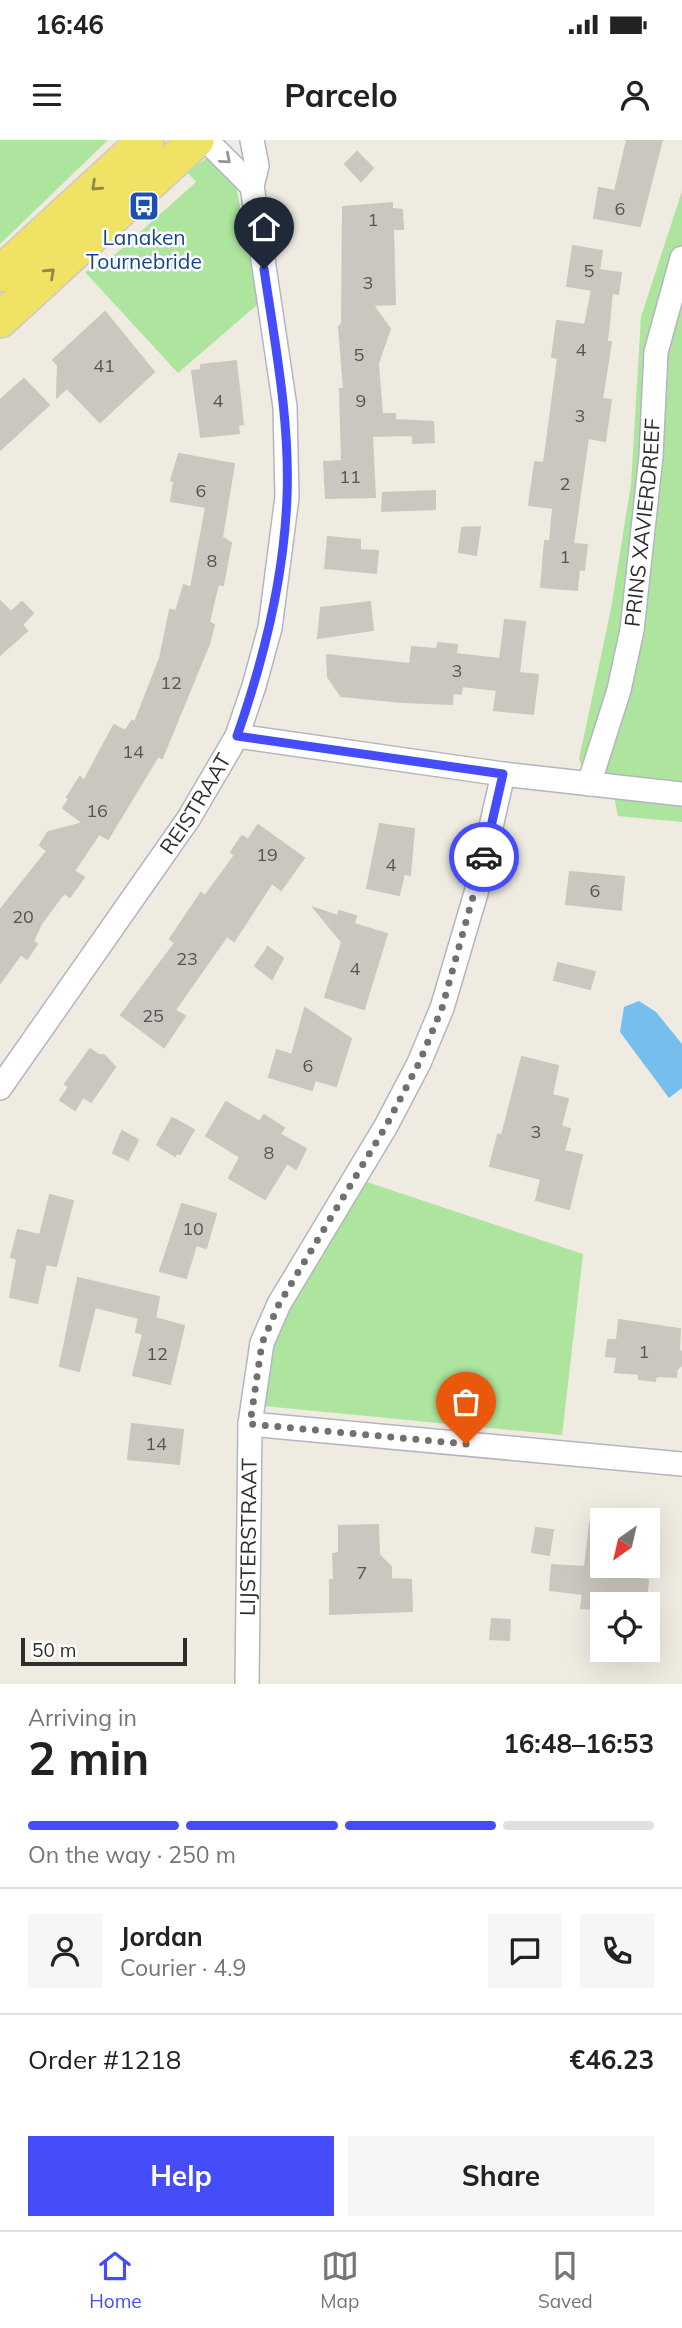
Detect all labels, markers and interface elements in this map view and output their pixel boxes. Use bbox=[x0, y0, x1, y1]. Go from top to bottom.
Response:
text: 16:46 bbox=[35, 8, 104, 41]
text: Parcelo bbox=[284, 75, 398, 115]
icon: menu bbox=[28, 76, 66, 114]
icon: person bbox=[616, 76, 654, 114]
one-way arrow bbox=[218, 151, 231, 163]
one-way arrow bbox=[91, 178, 104, 191]
bus stop icon: Lanaken Tournebride bbox=[127, 189, 161, 223]
pin bbox=[234, 197, 294, 269]
house number: 6 bbox=[615, 197, 625, 220]
icon: home bbox=[245, 208, 283, 246]
house number: 1 bbox=[368, 208, 378, 231]
place label: Lanaken Tournebride bbox=[86, 224, 202, 274]
house number: 5 bbox=[584, 259, 595, 282]
one-way arrow bbox=[42, 269, 55, 282]
house number: 3 bbox=[363, 271, 373, 294]
house number: 4 bbox=[576, 338, 587, 361]
house number: 5 bbox=[354, 343, 365, 366]
house number: 41 bbox=[93, 354, 115, 377]
house number: 4 bbox=[213, 389, 224, 412]
house number: 9 bbox=[356, 389, 366, 412]
house number: 3 bbox=[575, 404, 585, 427]
street label: PRINS XAVIERDREEF bbox=[618, 418, 665, 628]
house number: 11 bbox=[339, 465, 361, 488]
house number: 2 bbox=[560, 472, 570, 495]
house number: 6 bbox=[196, 479, 206, 502]
house number: 1 bbox=[560, 545, 570, 568]
house number: 8 bbox=[207, 549, 217, 572]
house number: 3 bbox=[452, 659, 462, 682]
house number: 12 bbox=[160, 671, 182, 694]
house number: 14 bbox=[122, 740, 144, 763]
street label: REISTRAAT bbox=[154, 748, 236, 859]
house number: 16 bbox=[86, 799, 108, 822]
courier bbox=[449, 822, 519, 892]
icon: car bbox=[465, 838, 503, 876]
house number: 19 bbox=[256, 843, 278, 866]
house number: 4 bbox=[386, 853, 397, 876]
house number: 6 bbox=[590, 879, 600, 902]
house number: 20 bbox=[12, 905, 34, 928]
house number: 23 bbox=[176, 947, 198, 970]
house number: 4 bbox=[350, 957, 361, 980]
house number: 25 bbox=[142, 1004, 164, 1027]
house number: 6 bbox=[303, 1054, 313, 1077]
house number: 3 bbox=[531, 1120, 541, 1143]
house number: 8 bbox=[264, 1141, 274, 1164]
house number: 10 bbox=[182, 1217, 204, 1240]
house number: 1 bbox=[639, 1340, 649, 1363]
house number: 12 bbox=[146, 1342, 168, 1365]
pin bbox=[436, 1372, 496, 1444]
icon: bag bbox=[447, 1383, 485, 1421]
house number: 14 bbox=[145, 1432, 167, 1455]
street label: LIJSTERSTRAAT bbox=[234, 1458, 262, 1616]
north arrow bbox=[590, 1508, 660, 1578]
map controls bbox=[590, 1508, 660, 1662]
house number: 7 bbox=[357, 1561, 367, 1584]
button: locate bbox=[590, 1592, 660, 1662]
scale bar bbox=[21, 1635, 187, 1667]
text: 50 m bbox=[32, 1638, 76, 1662]
text: Arriving in bbox=[28, 1703, 137, 1732]
text: 16:48–16:53 bbox=[503, 1727, 654, 1760]
text: 2 min bbox=[28, 1729, 149, 1787]
text: On the way · 250 m bbox=[28, 1840, 236, 1869]
button: person bbox=[28, 1914, 102, 1988]
button: chat bbox=[488, 1914, 562, 1988]
button: phone bbox=[580, 1914, 654, 1988]
text: Jordan bbox=[120, 1920, 203, 1953]
text: Courier · 4.9 bbox=[120, 1953, 246, 1982]
text: Order #1218 bbox=[28, 2043, 181, 2076]
text: €46.23 bbox=[570, 2043, 654, 2076]
button: Help bbox=[28, 2136, 334, 2216]
button: Share bbox=[348, 2136, 654, 2216]
tab: Home bbox=[89, 2247, 142, 2313]
tab: Map bbox=[320, 2247, 359, 2313]
tab: Saved bbox=[538, 2247, 593, 2313]

